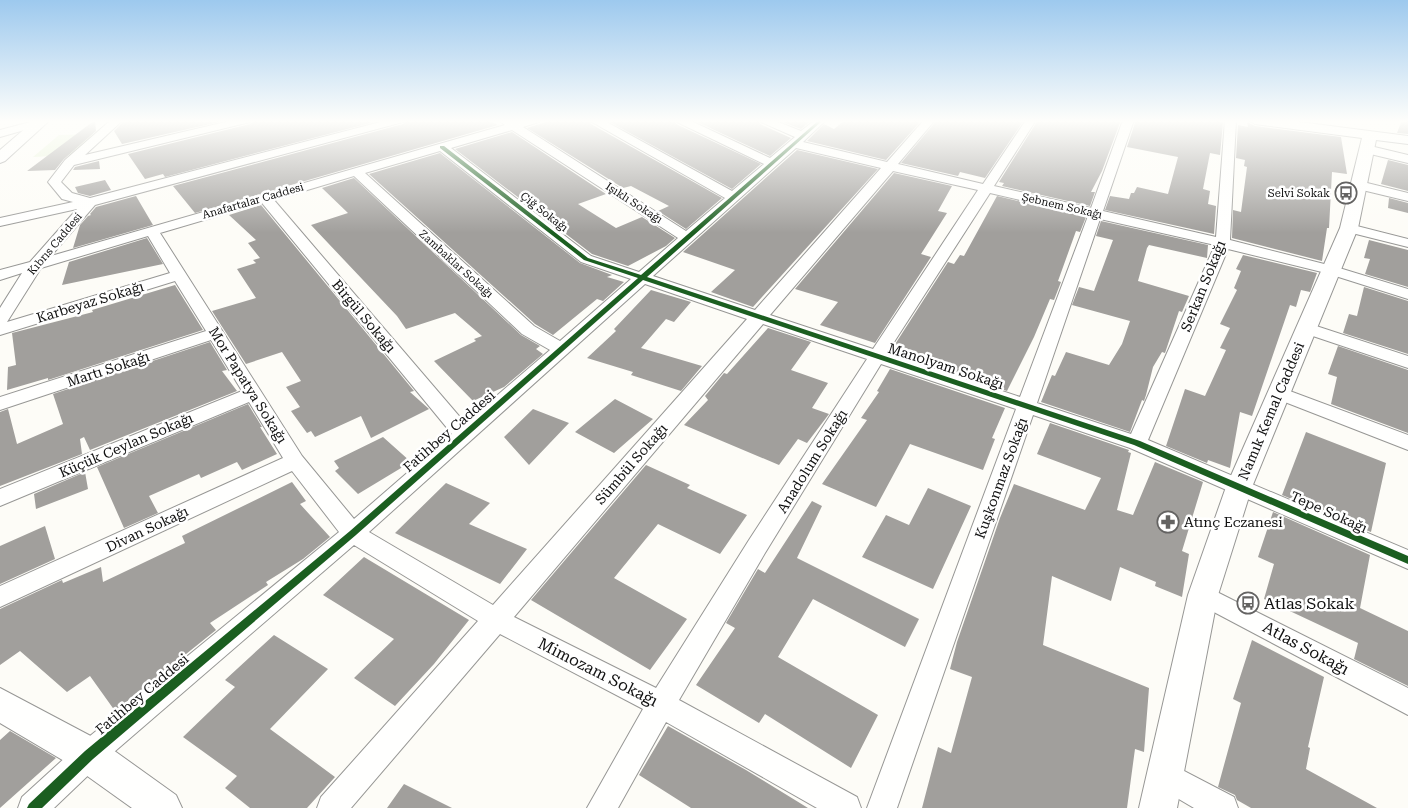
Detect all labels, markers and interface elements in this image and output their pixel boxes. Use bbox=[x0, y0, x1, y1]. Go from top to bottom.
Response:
street label: Anafartalar Caddesi bbox=[201, 180, 306, 222]
street label: Işıklı Sokağı bbox=[603, 180, 665, 227]
bus stop icon: Selvi Sokak bbox=[1334, 181, 1358, 205]
place label: Selvi Sokak bbox=[1268, 187, 1330, 200]
street label: Çiğ Sokağı bbox=[518, 189, 571, 235]
street label: Şebnem Sokağı bbox=[1021, 190, 1104, 222]
street label: Kıbrıs Caddesi bbox=[25, 210, 85, 278]
street label: Zambaklar Sokağı bbox=[416, 227, 496, 301]
street label: Serkan Sokağı bbox=[1177, 238, 1229, 334]
street label: Birgül Sokağı bbox=[329, 276, 399, 356]
street label: Karbeyaz Sokağı bbox=[34, 278, 146, 326]
street label: Mor Papatya Sokağı bbox=[206, 324, 291, 447]
street label: Namık Kemal Caddesi bbox=[1235, 339, 1308, 482]
street label: Manolyam Sokağı bbox=[886, 340, 1006, 392]
street label: Martı Sokağı bbox=[65, 348, 152, 390]
street label: Fatihbey Caddesi bbox=[400, 386, 499, 475]
street label: Anadolum Sokağı bbox=[774, 406, 851, 516]
street label: Küçük Ceylan Sokağı bbox=[57, 409, 196, 480]
street label: Kuşkonmaz Sokağı bbox=[972, 415, 1031, 541]
street label: Sümbül Sokağı bbox=[592, 420, 671, 508]
street label: Tepe Sokağı bbox=[1288, 488, 1370, 536]
street label: Divan Sokağı bbox=[103, 503, 191, 555]
pharmacy icon: Atınç Eczanesi bbox=[1156, 510, 1180, 534]
place label: Atınç Eczanesi bbox=[1184, 514, 1283, 530]
bus stop icon: Atlas Sokak bbox=[1236, 591, 1260, 615]
place label: Atlas Sokak bbox=[1264, 594, 1355, 613]
street label: Atlas Sokağı bbox=[1260, 617, 1352, 679]
street label: Mimozam Sokağı bbox=[535, 634, 661, 710]
street label: Fatihbey Caddesi bbox=[92, 650, 192, 738]

